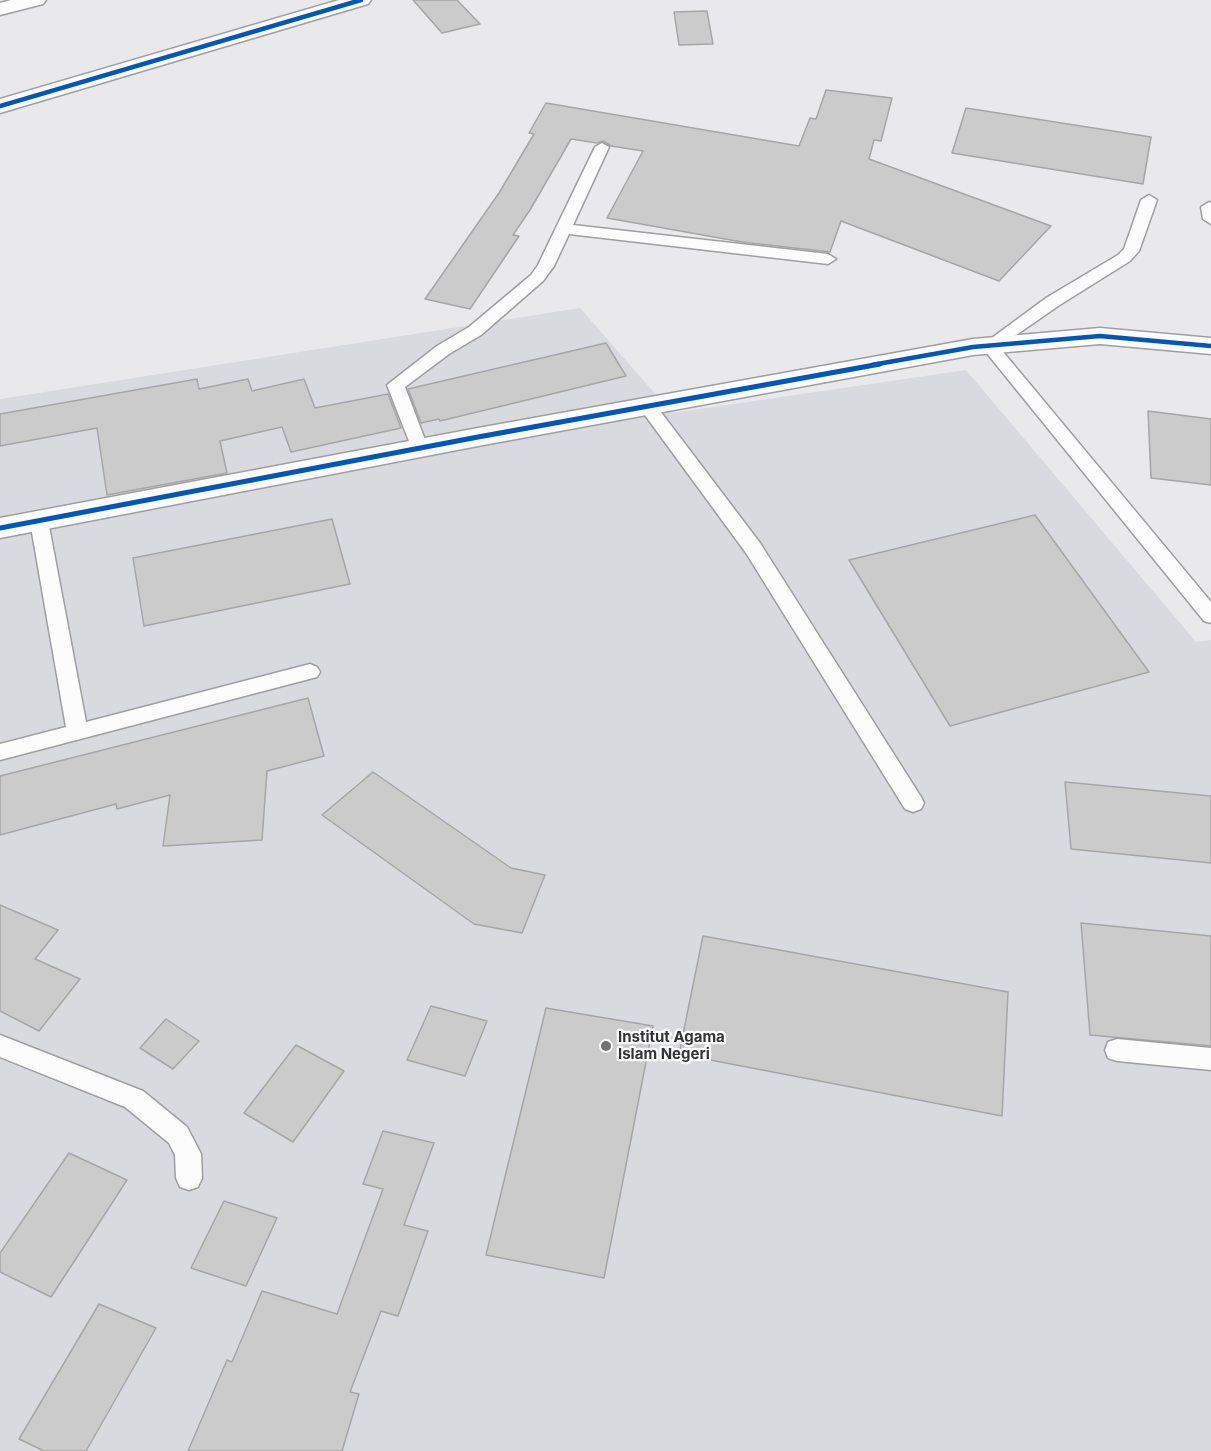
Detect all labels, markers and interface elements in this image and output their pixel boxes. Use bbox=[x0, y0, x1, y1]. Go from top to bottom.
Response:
place label: Institut Agama Islam Negeri bbox=[618, 1028, 725, 1063]
marker: Institut Agama Islam Negeri bbox=[599, 1039, 613, 1053]

